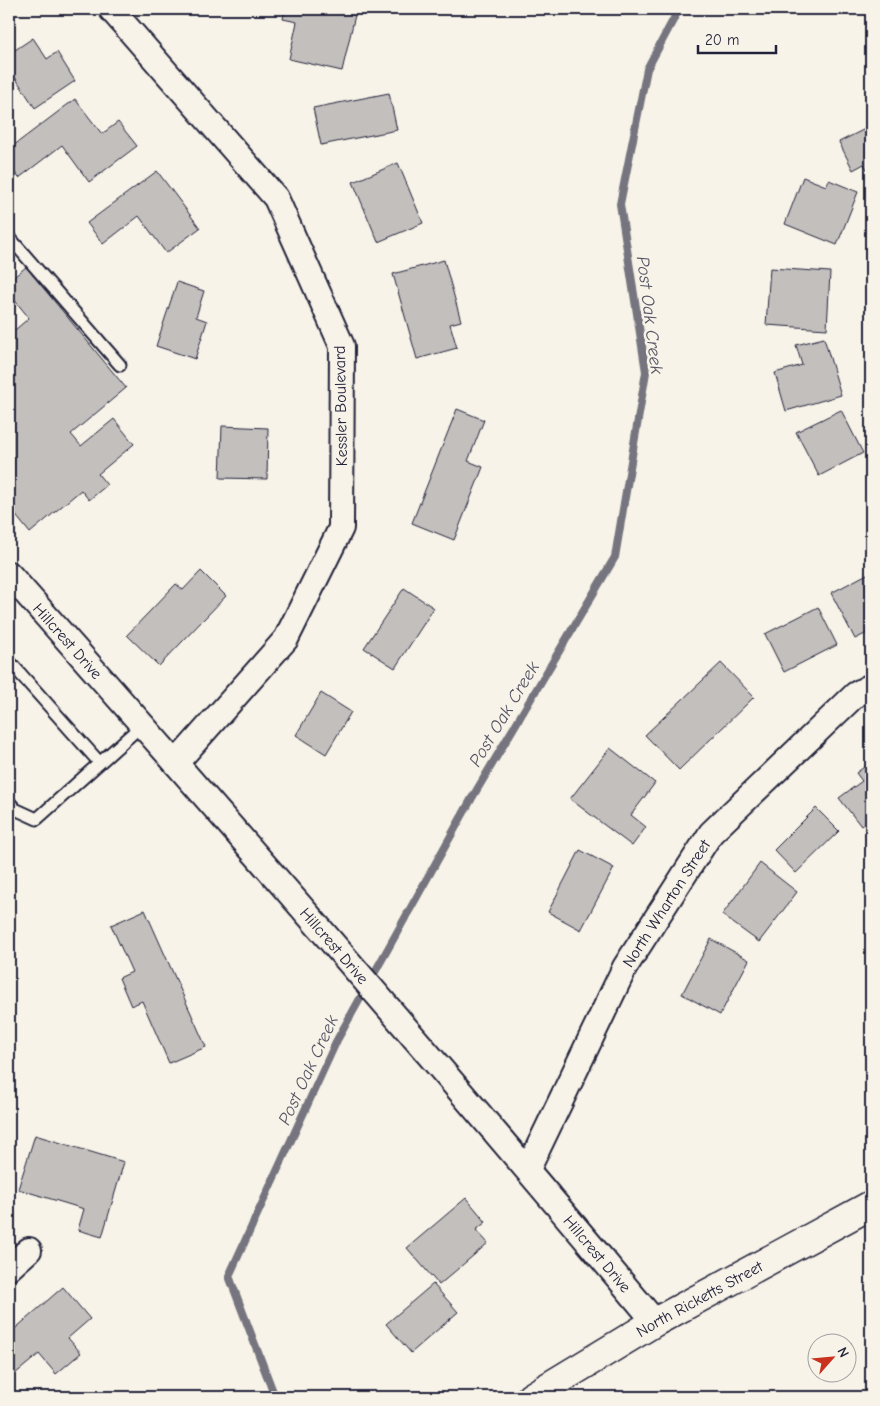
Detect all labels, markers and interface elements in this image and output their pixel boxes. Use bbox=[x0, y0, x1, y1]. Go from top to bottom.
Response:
scale bar bbox=[698, 22, 775, 54]
text: 20 m bbox=[705, 31, 739, 49]
water label: Post Oak Creek bbox=[632, 255, 667, 375]
street label: Kessler Boulevard bbox=[331, 346, 351, 466]
street label: Hillcrest Drive bbox=[29, 600, 106, 683]
water label: Post Oak Creek bbox=[465, 658, 544, 770]
street label: North Wharton Street bbox=[619, 836, 715, 971]
street label: Hillcrest Drive bbox=[296, 904, 372, 988]
water label: Post Oak Creek bbox=[274, 1012, 343, 1128]
street label: Hillcrest Drive bbox=[559, 1212, 634, 1296]
street label: North Ricketts Street bbox=[633, 1257, 766, 1341]
north arrow bbox=[808, 1334, 858, 1384]
text: N bbox=[833, 1344, 853, 1360]

